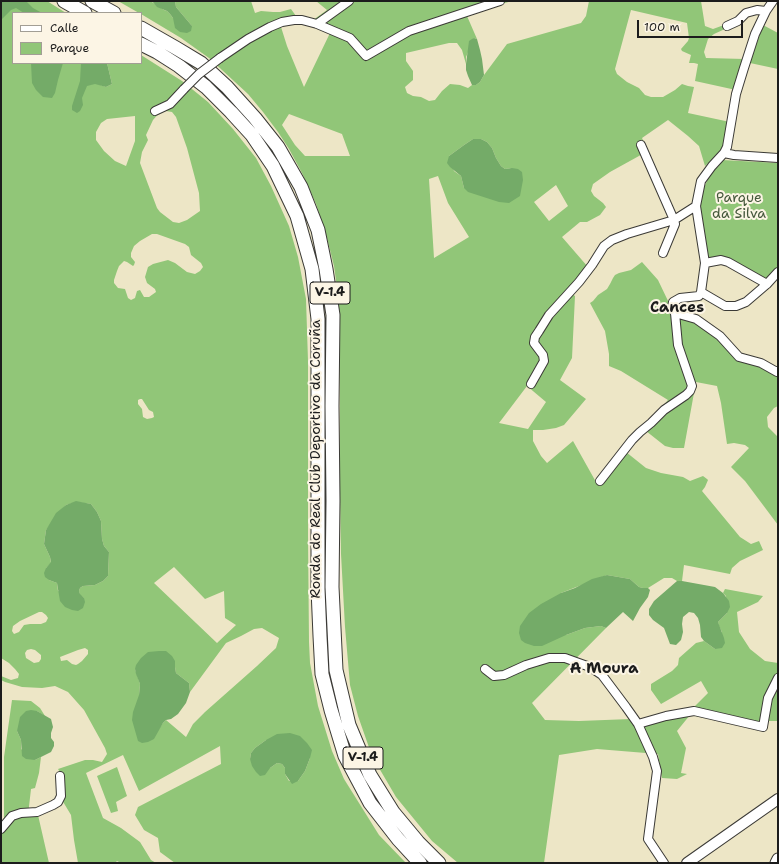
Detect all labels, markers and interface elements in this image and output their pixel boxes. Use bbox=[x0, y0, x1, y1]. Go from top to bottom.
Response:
legend bbox=[12, 12, 142, 64]
scale bar bbox=[639, 12, 745, 38]
text: 100 m bbox=[644, 19, 680, 35]
text: Calle bbox=[50, 20, 79, 36]
text: Parque bbox=[50, 40, 89, 56]
park label: Parque da Silva bbox=[712, 190, 766, 222]
road number: V-1.4 bbox=[310, 282, 350, 304]
district label: Cances bbox=[650, 299, 704, 317]
street label: Ronda do Real Club Deportivo da Coruña bbox=[308, 320, 324, 598]
district label: A Moura bbox=[570, 660, 638, 678]
road number: V-1.4 bbox=[343, 747, 383, 769]

